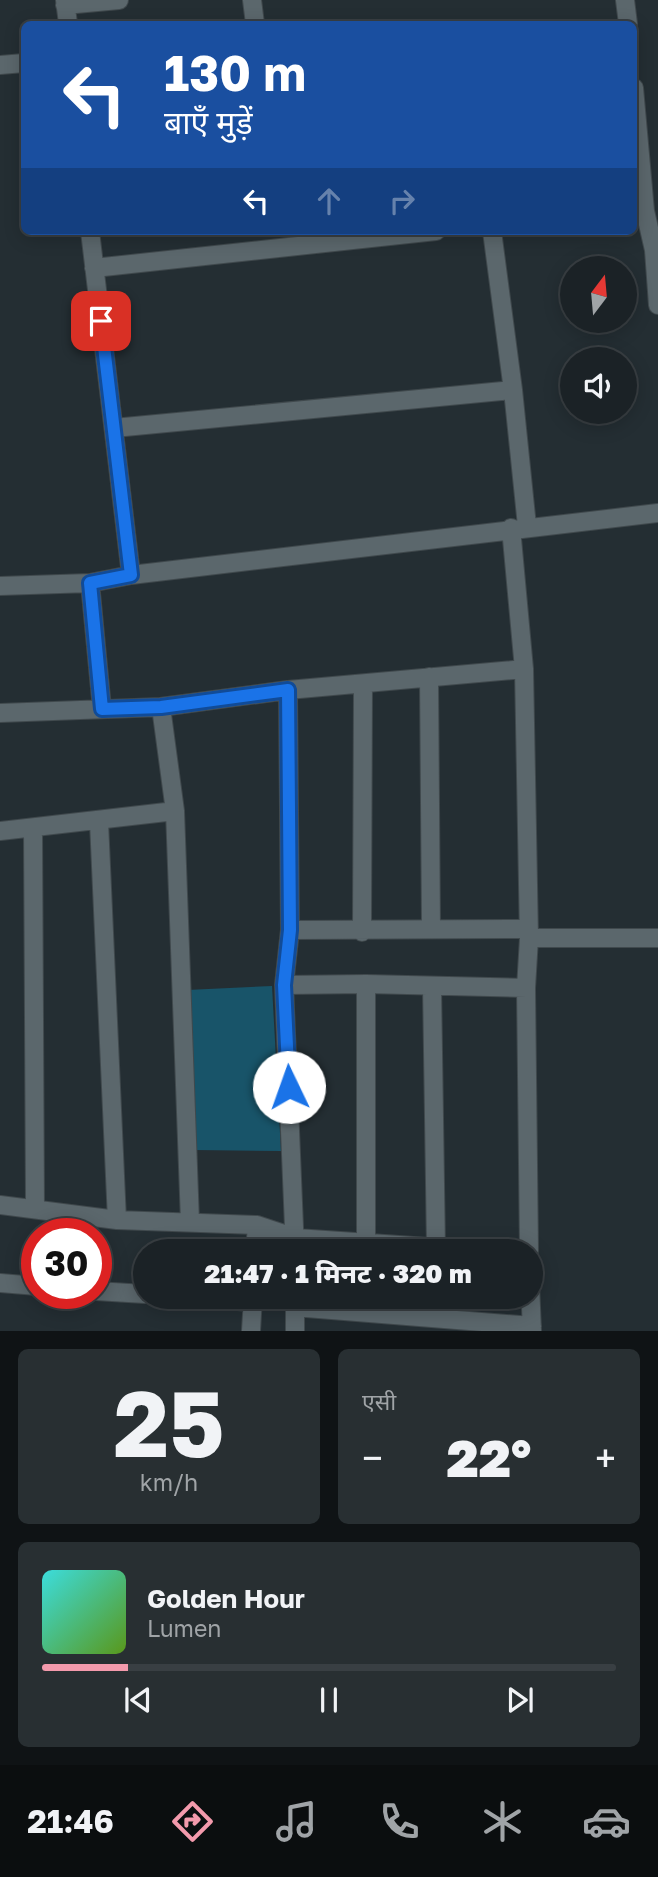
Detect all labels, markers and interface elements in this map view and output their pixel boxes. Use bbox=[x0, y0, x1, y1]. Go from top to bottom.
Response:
text: 130 m bbox=[164, 43, 306, 102]
icon: left bbox=[49, 49, 140, 140]
text: बाएँ मुड़ें bbox=[164, 103, 253, 141]
icon: left bbox=[237, 182, 275, 220]
icon: ahead bbox=[310, 182, 348, 220]
icon: right bbox=[383, 182, 421, 220]
north arrow bbox=[560, 256, 637, 332]
map controls bbox=[560, 256, 637, 424]
pin bbox=[71, 291, 131, 351]
icon: arrive bbox=[82, 302, 120, 340]
button: sound bbox=[560, 347, 637, 424]
position arrow bbox=[252, 1050, 326, 1124]
speed limit sign: 30 bbox=[21, 1218, 112, 1309]
text: 21:47 · 1 मिनट · 320 m bbox=[204, 1258, 472, 1289]
text: 25 bbox=[113, 1368, 225, 1477]
text: एसी bbox=[362, 1387, 396, 1415]
text: 22° bbox=[447, 1426, 531, 1488]
text: − bbox=[362, 1435, 383, 1480]
text: + bbox=[595, 1435, 616, 1480]
text: km/h bbox=[140, 1468, 198, 1496]
text: Golden Hour bbox=[147, 1583, 305, 1614]
text: Lumen bbox=[147, 1614, 221, 1642]
icon: previous bbox=[119, 1681, 157, 1719]
icon: pause bbox=[310, 1681, 348, 1719]
icon: next bbox=[501, 1681, 539, 1719]
icon: directions bbox=[168, 1797, 217, 1846]
icon: music bbox=[272, 1797, 321, 1846]
icon: phone bbox=[375, 1797, 424, 1846]
icon: climate bbox=[478, 1797, 527, 1846]
icon: car bbox=[582, 1797, 631, 1846]
text: 21:46 bbox=[27, 1802, 114, 1840]

